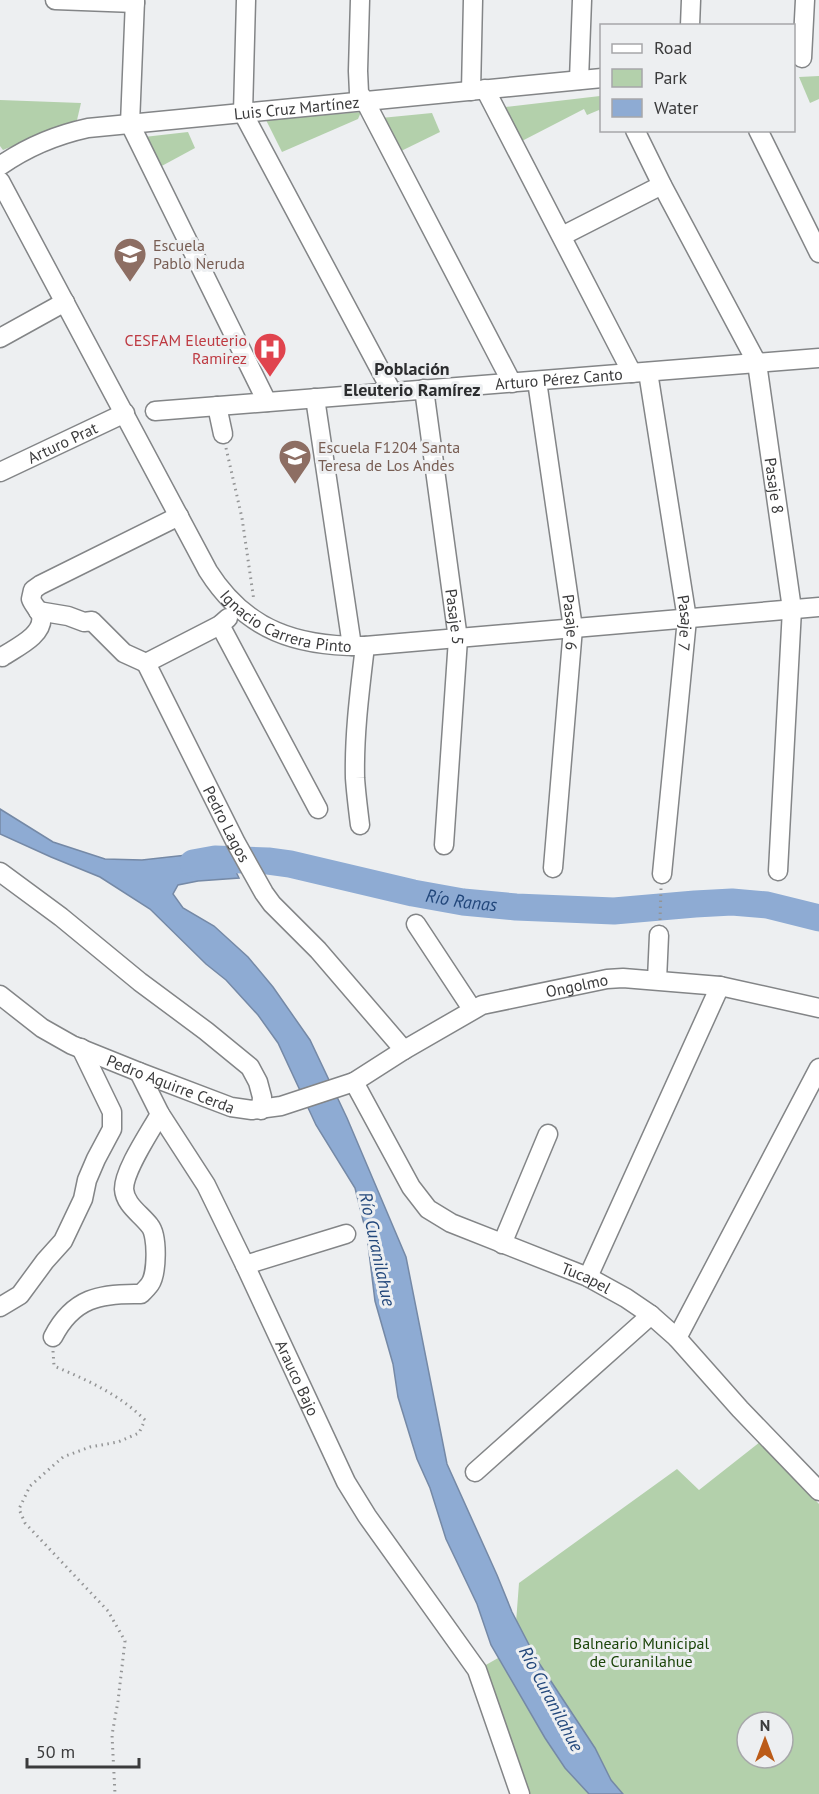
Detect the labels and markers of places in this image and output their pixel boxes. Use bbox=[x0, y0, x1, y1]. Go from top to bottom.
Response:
place label: Escuela Pablo Neruda bbox=[153, 235, 245, 273]
school or university icon: Escuela Pablo Neruda bbox=[112, 236, 148, 283]
place label: CESFAM Eleuterio Ramirez bbox=[125, 330, 247, 368]
hospital icon: CESFAM Eleuterio Ramirez bbox=[252, 331, 288, 378]
place label: Escuela F1204 Santa Teresa de Los Andes bbox=[318, 437, 460, 475]
school or university icon: Escuela F1204 Santa Teresa de Los Andes bbox=[277, 438, 313, 485]

